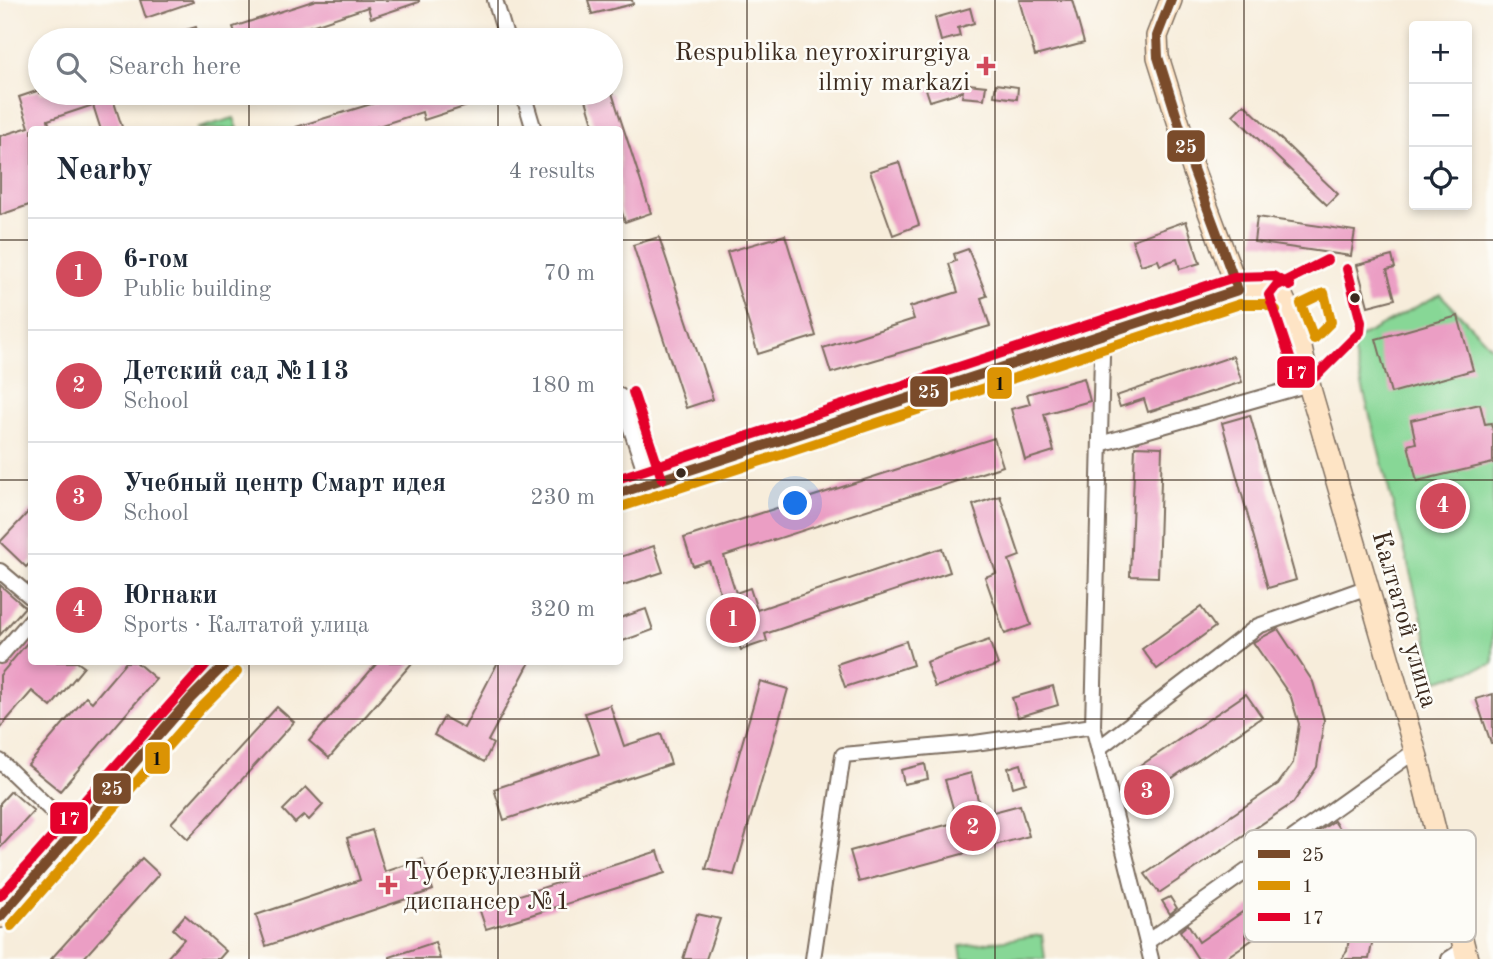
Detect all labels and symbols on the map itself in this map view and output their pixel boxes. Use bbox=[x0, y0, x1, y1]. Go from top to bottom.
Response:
place label: Respublika neyroxirurgiya ilmiy markazi bbox=[674, 40, 970, 96]
marker: Respublika neyroxirurgiya ilmiy markazi bbox=[976, 56, 996, 76]
line badge: 25 bbox=[1166, 129, 1206, 163]
text: 25 bbox=[1175, 139, 1197, 158]
unlabelled marker bbox=[1348, 291, 1362, 305]
line badge: 17 bbox=[1276, 355, 1316, 389]
text: 17 bbox=[1285, 365, 1307, 384]
line badge: 1 bbox=[986, 366, 1013, 400]
line badge: 25 bbox=[909, 375, 949, 408]
text: 1 bbox=[994, 376, 1006, 395]
text: 25 bbox=[918, 384, 940, 403]
unlabelled marker bbox=[674, 466, 688, 480]
pin: 4 bbox=[1420, 480, 1466, 532]
your location bbox=[778, 486, 812, 520]
street label: Калтатой улица bbox=[1366, 528, 1442, 711]
pin: 1 bbox=[710, 594, 756, 646]
line badge: 1 bbox=[144, 741, 171, 775]
text: 1 bbox=[151, 751, 163, 770]
pin: 3 bbox=[1124, 766, 1170, 818]
line badge: 25 bbox=[92, 772, 132, 805]
text: 25 bbox=[101, 781, 123, 800]
line badge: 17 bbox=[49, 801, 89, 835]
pin: 2 bbox=[950, 802, 996, 854]
text: 17 bbox=[58, 811, 80, 830]
legend bbox=[1244, 830, 1476, 942]
text: 25 bbox=[1302, 847, 1324, 866]
place label: Туберкулезный диспансер №1 bbox=[404, 859, 582, 915]
marker: Туберкулезный диспансер №1 bbox=[378, 875, 398, 895]
text: 1 bbox=[1302, 878, 1313, 897]
text: 17 bbox=[1302, 910, 1324, 929]

